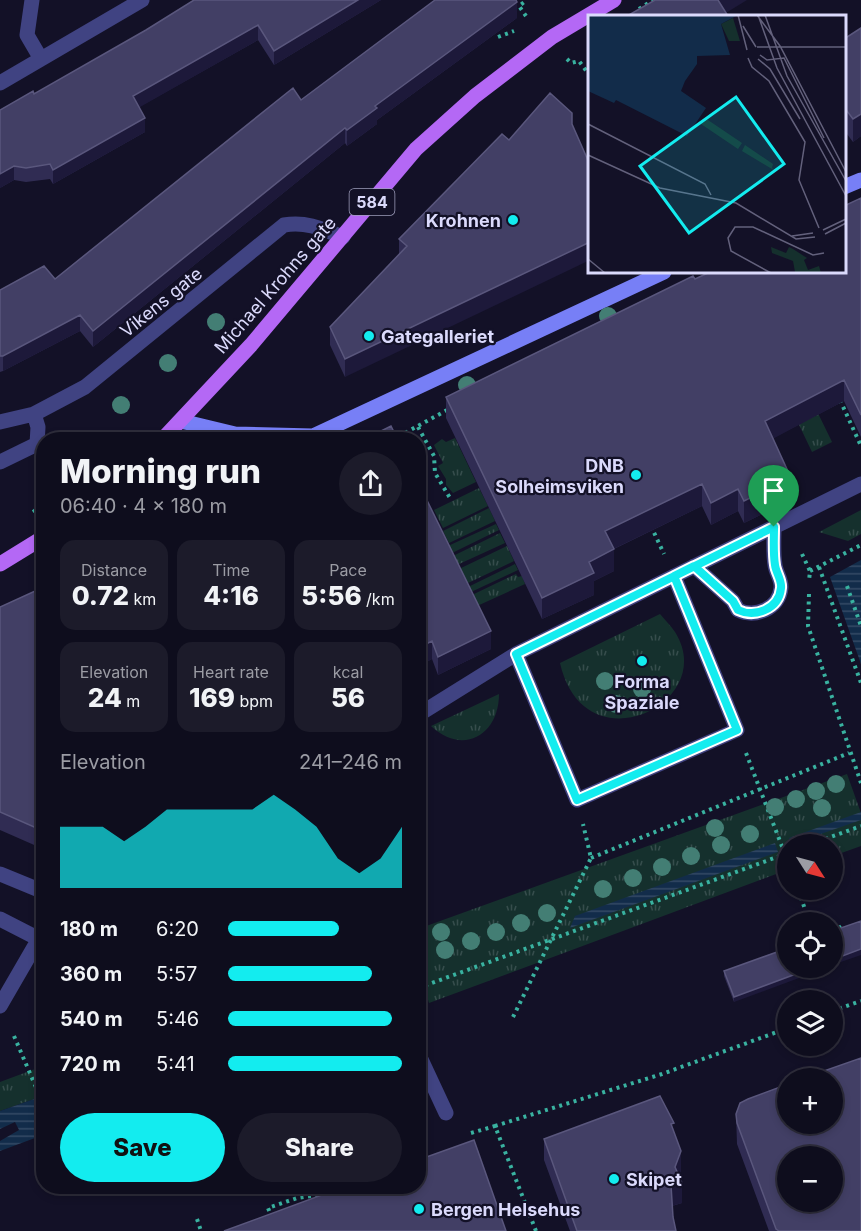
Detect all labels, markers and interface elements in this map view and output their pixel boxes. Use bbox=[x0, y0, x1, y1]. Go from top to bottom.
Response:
inset map bbox=[588, 15, 846, 273]
road number: 584 bbox=[350, 189, 394, 215]
place label: Krohnen bbox=[426, 210, 501, 231]
street label: Michael Krohns gate bbox=[210, 212, 340, 358]
marker: Krohnen bbox=[506, 213, 520, 227]
street label: Vikens gate bbox=[116, 263, 206, 341]
place label: Gategalleriet bbox=[381, 326, 494, 347]
marker: Gategalleriet bbox=[362, 329, 376, 343]
text: Morning run bbox=[60, 451, 261, 491]
button: share bbox=[339, 452, 402, 515]
place label: DNB Solheimsviken bbox=[495, 455, 624, 497]
pin bbox=[748, 465, 799, 527]
marker: DNB Solheimsviken bbox=[629, 468, 643, 482]
icon: arrive bbox=[757, 474, 790, 507]
text: 06:40 · 4 × 180 m bbox=[60, 494, 227, 518]
text: Distance bbox=[81, 560, 147, 580]
text: Time bbox=[212, 560, 250, 580]
text: Pace bbox=[329, 560, 367, 580]
text: 0.72 bbox=[72, 580, 129, 611]
text: 4:16 bbox=[203, 580, 259, 611]
text: 5:56 bbox=[301, 580, 362, 611]
text: km bbox=[129, 589, 156, 609]
text: /km bbox=[362, 589, 395, 609]
marker: Forma Spaziale bbox=[635, 654, 649, 668]
text: Elevation bbox=[80, 662, 148, 682]
text: Heart rate bbox=[193, 662, 269, 682]
text: kcal bbox=[333, 662, 363, 682]
place label: Forma Spaziale bbox=[605, 671, 680, 713]
text: 24 bbox=[88, 682, 122, 713]
text: 169 bbox=[189, 682, 235, 713]
text: 56 bbox=[331, 682, 365, 713]
text: m bbox=[122, 691, 140, 711]
text: bpm bbox=[235, 691, 273, 711]
text: Elevation bbox=[60, 750, 146, 774]
text: 241–246 m bbox=[299, 750, 402, 774]
north arrow bbox=[777, 834, 843, 900]
map controls bbox=[777, 834, 843, 1212]
button: locate bbox=[777, 912, 843, 978]
text: 180 m bbox=[60, 917, 118, 941]
text: 6:20 bbox=[156, 917, 199, 941]
text: 360 m bbox=[60, 962, 122, 986]
text: 5:57 bbox=[156, 962, 197, 986]
button: layers bbox=[777, 990, 843, 1056]
text: 540 m bbox=[60, 1007, 123, 1031]
text: 5:46 bbox=[156, 1007, 199, 1031]
text: 720 m bbox=[60, 1052, 121, 1076]
text: 5:41 bbox=[156, 1052, 195, 1076]
button: + bbox=[777, 1068, 843, 1134]
button: Save bbox=[60, 1113, 225, 1182]
button: Share bbox=[237, 1113, 402, 1182]
button: − bbox=[777, 1146, 843, 1212]
place label: Skipet bbox=[626, 1169, 682, 1190]
marker: Skipet bbox=[607, 1172, 621, 1186]
place label: Bergen Helsehus bbox=[431, 1199, 580, 1220]
marker: Bergen Helsehus bbox=[412, 1202, 426, 1216]

